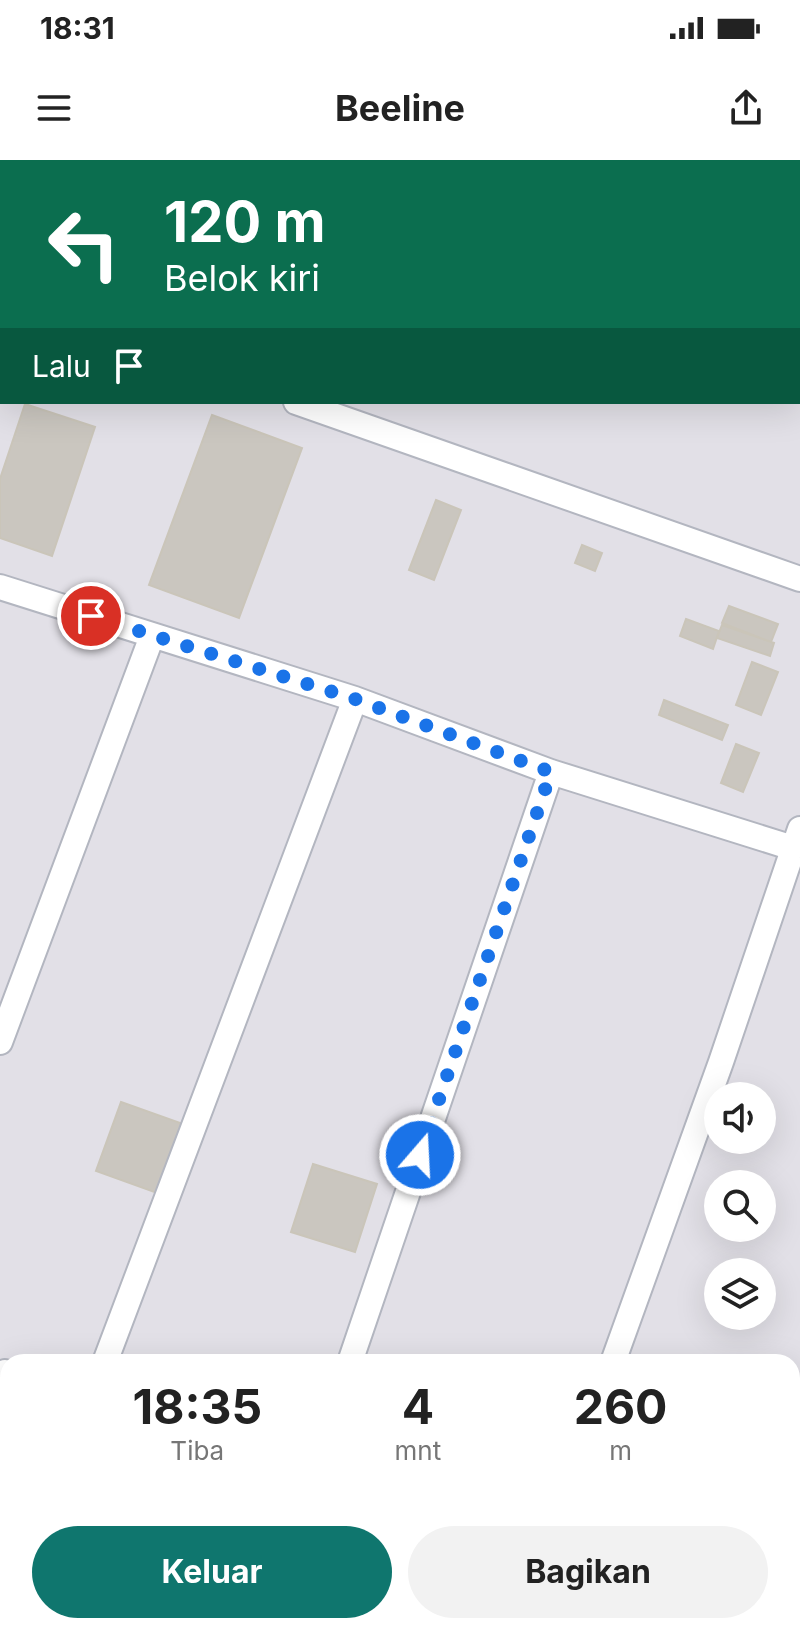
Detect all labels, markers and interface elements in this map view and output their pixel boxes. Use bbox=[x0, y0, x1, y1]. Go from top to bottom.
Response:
text: 18:31 bbox=[40, 10, 115, 46]
icon: menu bbox=[32, 86, 76, 130]
text: Beeline bbox=[335, 86, 465, 130]
icon: share bbox=[724, 86, 768, 130]
text: 120 m bbox=[164, 188, 326, 256]
icon: left bbox=[32, 192, 136, 296]
text: Belok kiri bbox=[164, 256, 320, 300]
icon: arrive bbox=[107, 344, 151, 388]
text: Lalu bbox=[32, 348, 91, 384]
pin bbox=[57, 582, 125, 650]
icon: arrive bbox=[69, 594, 113, 638]
map controls bbox=[704, 1082, 776, 1330]
button: sound bbox=[704, 1082, 776, 1154]
position arrow bbox=[378, 1113, 462, 1197]
button: search bbox=[704, 1170, 776, 1242]
button: layers bbox=[704, 1258, 776, 1330]
text: 18:35 bbox=[132, 1377, 262, 1436]
text: 4 bbox=[402, 1377, 434, 1436]
text: 260 bbox=[574, 1377, 667, 1436]
text: Tiba bbox=[170, 1435, 224, 1466]
text: mnt bbox=[395, 1435, 441, 1466]
text: m bbox=[609, 1435, 632, 1466]
button: Keluar bbox=[32, 1526, 392, 1618]
button: Bagikan bbox=[408, 1526, 768, 1618]

